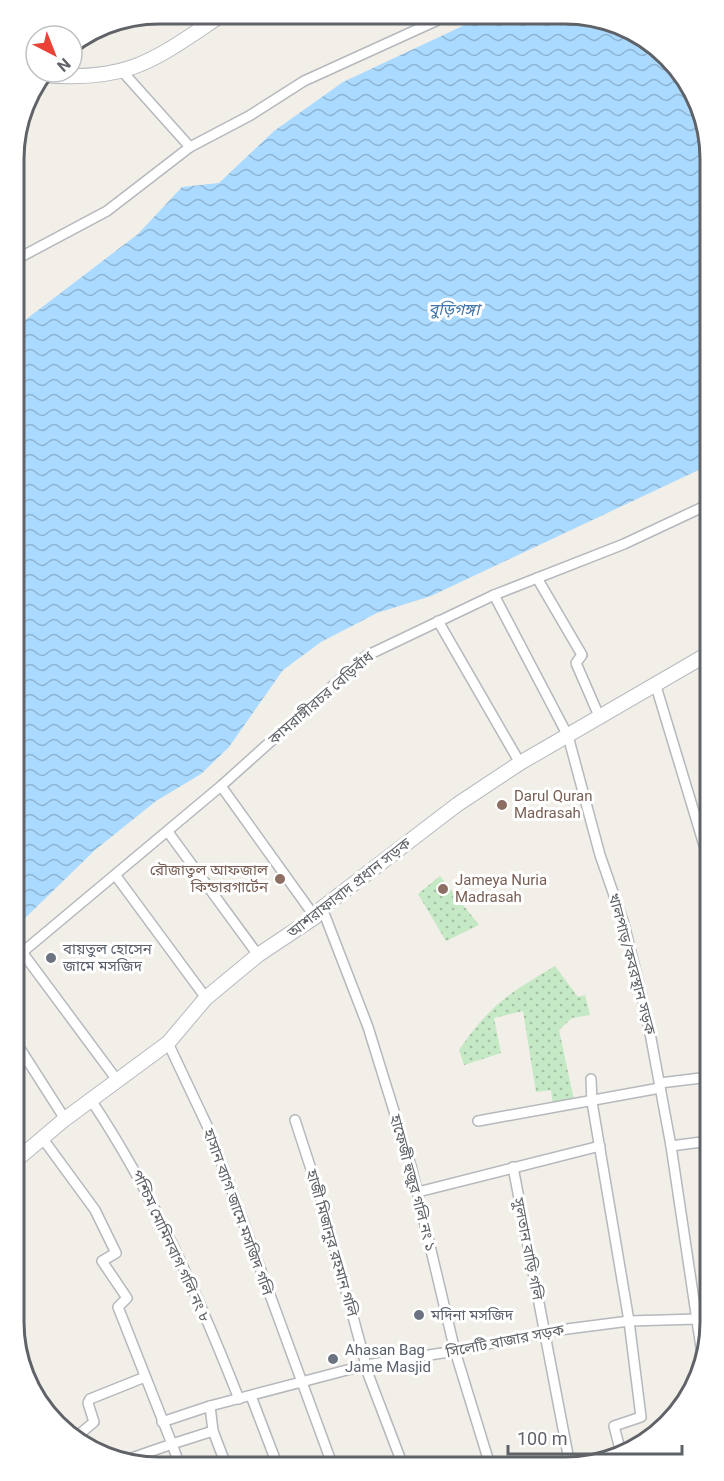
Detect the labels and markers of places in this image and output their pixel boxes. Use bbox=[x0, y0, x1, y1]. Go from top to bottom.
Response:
place label: Darul Quran Madrasah bbox=[514, 787, 593, 822]
marker: Darul Quran Madrasah bbox=[495, 798, 509, 812]
place label: রৌজাতুল আফজাল কিন্ডারগার্টেন bbox=[150, 861, 269, 896]
place label: Jameya Nuria Madrasah bbox=[455, 871, 547, 906]
marker: রৌজাতুল আফজাল কিন্ডারগার্টেন bbox=[273, 872, 287, 886]
marker: Jameya Nuria Madrasah bbox=[436, 882, 450, 896]
place label: বায়তুল হোসেন জামে মসজিদ bbox=[62, 940, 153, 975]
marker: বায়তুল হোসেন জামে মসজিদ bbox=[44, 951, 58, 965]
place label: মদিনা মসজিদ bbox=[430, 1306, 514, 1324]
marker: মদিনা মসজিদ bbox=[412, 1308, 426, 1322]
place label: Ahasan Bag Jame Masjid bbox=[345, 1341, 431, 1376]
marker: Ahasan Bag Jame Masjid bbox=[326, 1352, 340, 1366]

